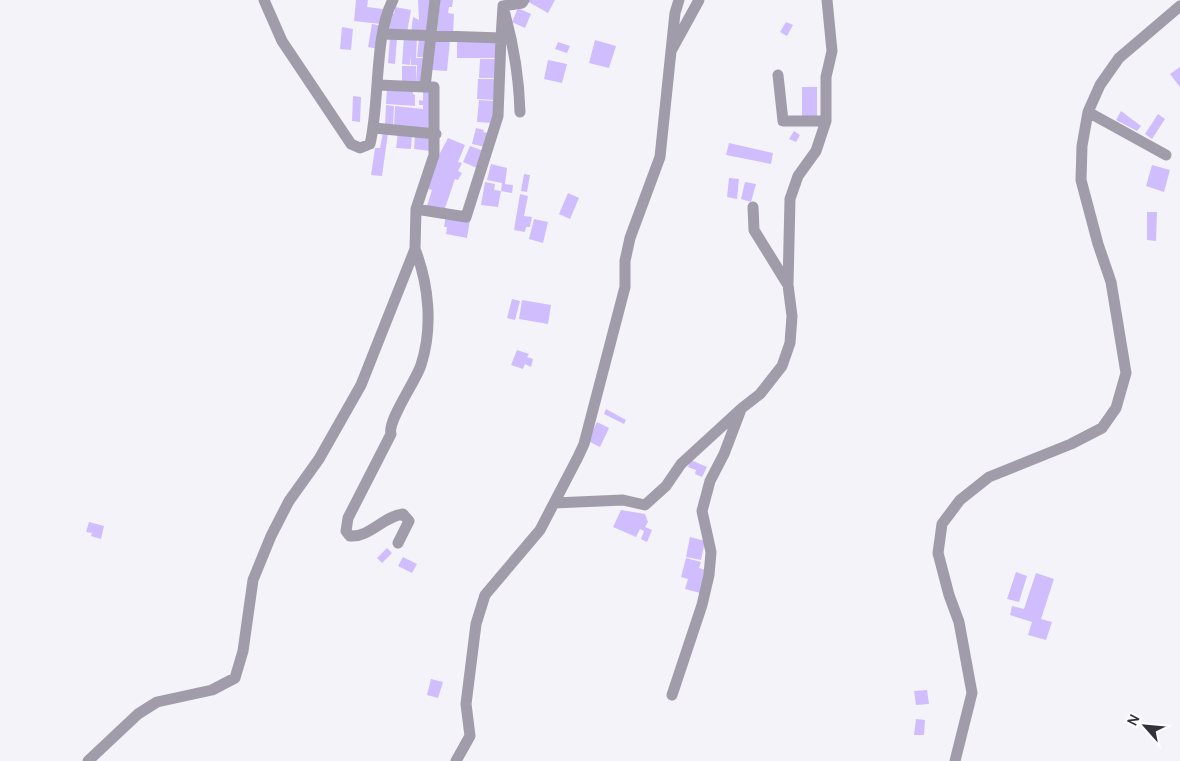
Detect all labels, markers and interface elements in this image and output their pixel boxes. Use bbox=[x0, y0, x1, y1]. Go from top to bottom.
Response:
north arrow bbox=[1120, 701, 1170, 751]
text: N bbox=[1122, 711, 1144, 729]

